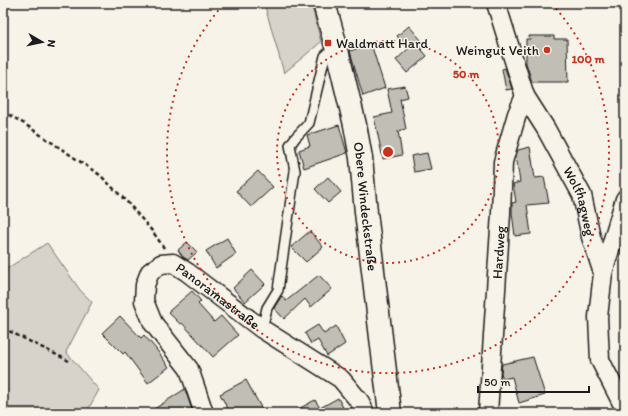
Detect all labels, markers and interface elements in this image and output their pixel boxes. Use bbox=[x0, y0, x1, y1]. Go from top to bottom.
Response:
north arrow bbox=[22, 22, 62, 62]
place label: Waldmatt Hard bbox=[336, 35, 429, 52]
marker: Waldmatt Hard bbox=[323, 38, 333, 48]
text: N bbox=[44, 39, 58, 48]
place label: Weingut Veith bbox=[456, 42, 539, 59]
marker: Weingut Veith bbox=[542, 45, 552, 55]
text: 100 m bbox=[571, 52, 605, 66]
text: 50 m bbox=[453, 67, 480, 81]
street label: Obere Windeckstraße bbox=[349, 140, 381, 272]
centre of rings bbox=[381, 145, 395, 159]
street label: Wolfhagweg bbox=[559, 164, 599, 239]
street label: Hardweg bbox=[489, 224, 509, 280]
street label: Panoramastraße bbox=[173, 259, 263, 333]
scale bar bbox=[478, 368, 589, 394]
text: 50 m bbox=[484, 375, 510, 389]

